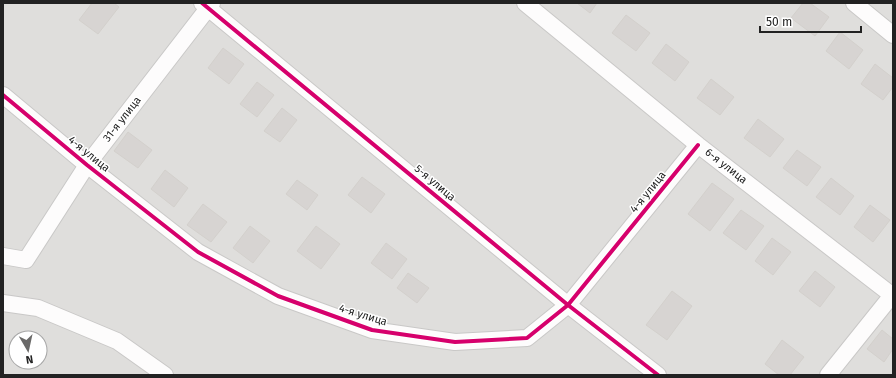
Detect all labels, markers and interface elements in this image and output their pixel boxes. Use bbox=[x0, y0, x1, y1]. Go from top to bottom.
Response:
scale bar bbox=[760, 8, 861, 34]
text: 50 m bbox=[766, 15, 792, 29]
street label: 31-я улица bbox=[100, 94, 144, 144]
street label: 4-я улица bbox=[66, 133, 112, 175]
street label: 6-я улица bbox=[702, 146, 750, 186]
street label: 5-я улица bbox=[412, 162, 458, 204]
street label: 4-я улица bbox=[627, 169, 669, 215]
street label: 4-я улица bbox=[337, 302, 389, 328]
north arrow bbox=[8, 330, 48, 370]
text: N bbox=[25, 352, 34, 366]

